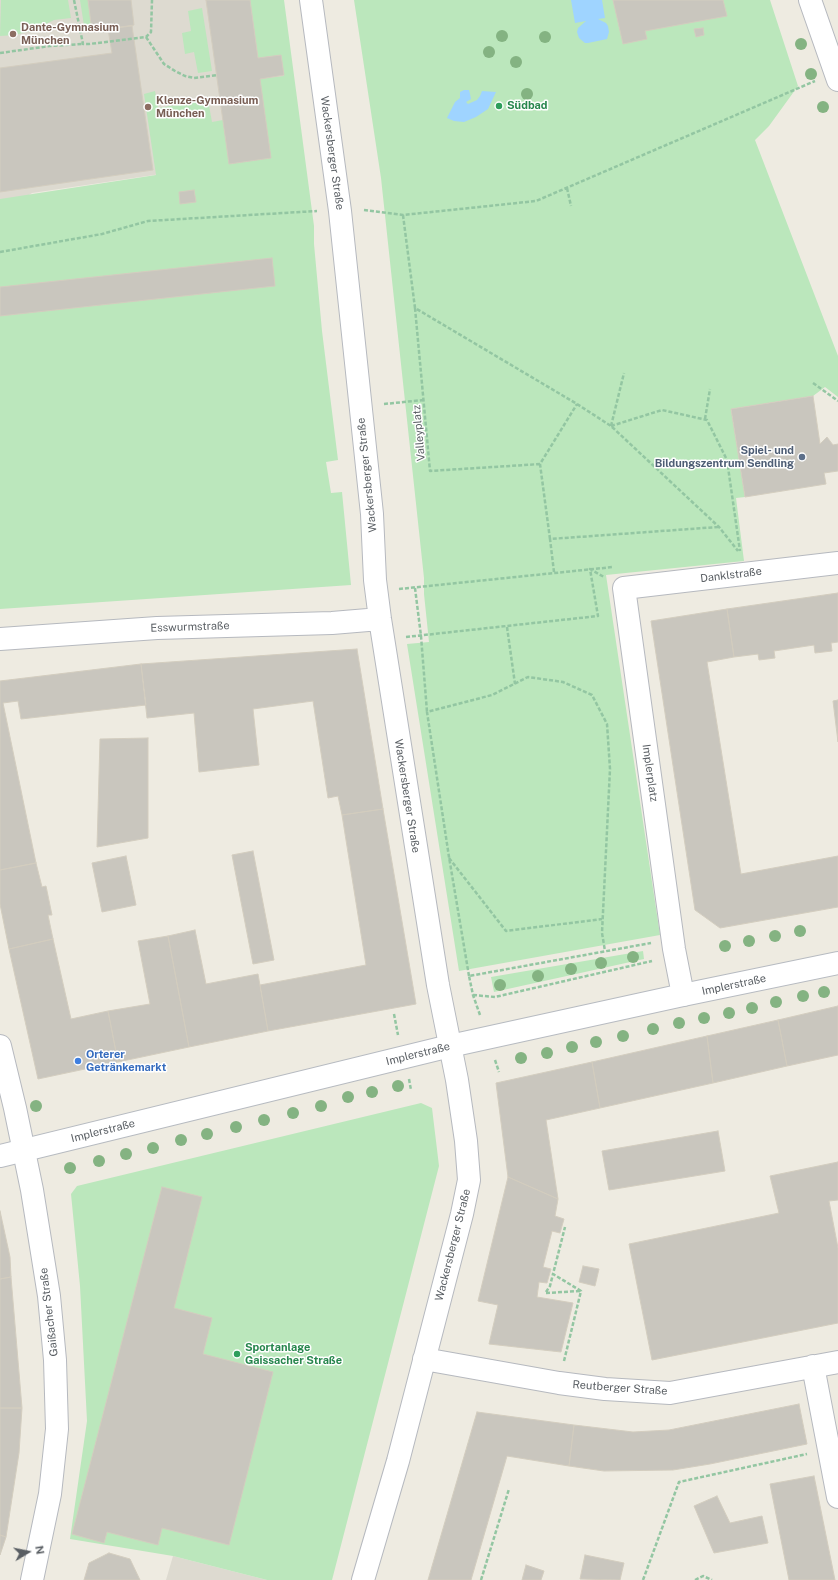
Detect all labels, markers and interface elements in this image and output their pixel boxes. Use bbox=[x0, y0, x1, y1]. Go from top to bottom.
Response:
place label: Dante-Gymnasium München bbox=[21, 21, 119, 47]
marker: Dante-Gymnasium München bbox=[8, 29, 18, 39]
place label: Klenze-Gymnasium München bbox=[156, 94, 258, 120]
street label: Wackersberger Straße bbox=[317, 95, 347, 211]
place label: Südbad bbox=[507, 99, 547, 113]
marker: Südbad bbox=[494, 101, 504, 111]
marker: Klenze-Gymnasium München bbox=[143, 102, 153, 112]
street label: Valleyplatz bbox=[410, 404, 428, 462]
street label: Wackersberger Straße bbox=[354, 417, 380, 533]
place label: Spiel- und Bildungszentrum Sendling bbox=[655, 444, 794, 470]
marker: Spiel- und Bildungszentrum Sendling bbox=[797, 452, 807, 462]
street label: Danklstraße bbox=[699, 565, 763, 585]
street label: Esswurmstraße bbox=[150, 619, 230, 635]
street label: Wackersberger Straße bbox=[391, 738, 423, 854]
street label: Implerplatz bbox=[639, 743, 661, 803]
street label: Implerstraße bbox=[701, 972, 767, 998]
street label: Implerstraße bbox=[385, 1040, 451, 1068]
place label: Orterer Getränkemarkt bbox=[86, 1048, 166, 1074]
marker: Orterer Getränkemarkt bbox=[73, 1056, 83, 1066]
street label: Implerstraße bbox=[70, 1117, 136, 1145]
street label: Wackersberger Straße bbox=[433, 1188, 473, 1302]
street label: Gaißacher Straße bbox=[37, 1267, 61, 1357]
place label: Sportanlage Gaissacher Straße bbox=[245, 1341, 342, 1367]
marker: Sportanlage Gaissacher Straße bbox=[232, 1349, 242, 1359]
street label: Reutberger Straße bbox=[572, 1378, 668, 1398]
north arrow bbox=[8, 1532, 48, 1572]
text: N bbox=[33, 1545, 46, 1555]

